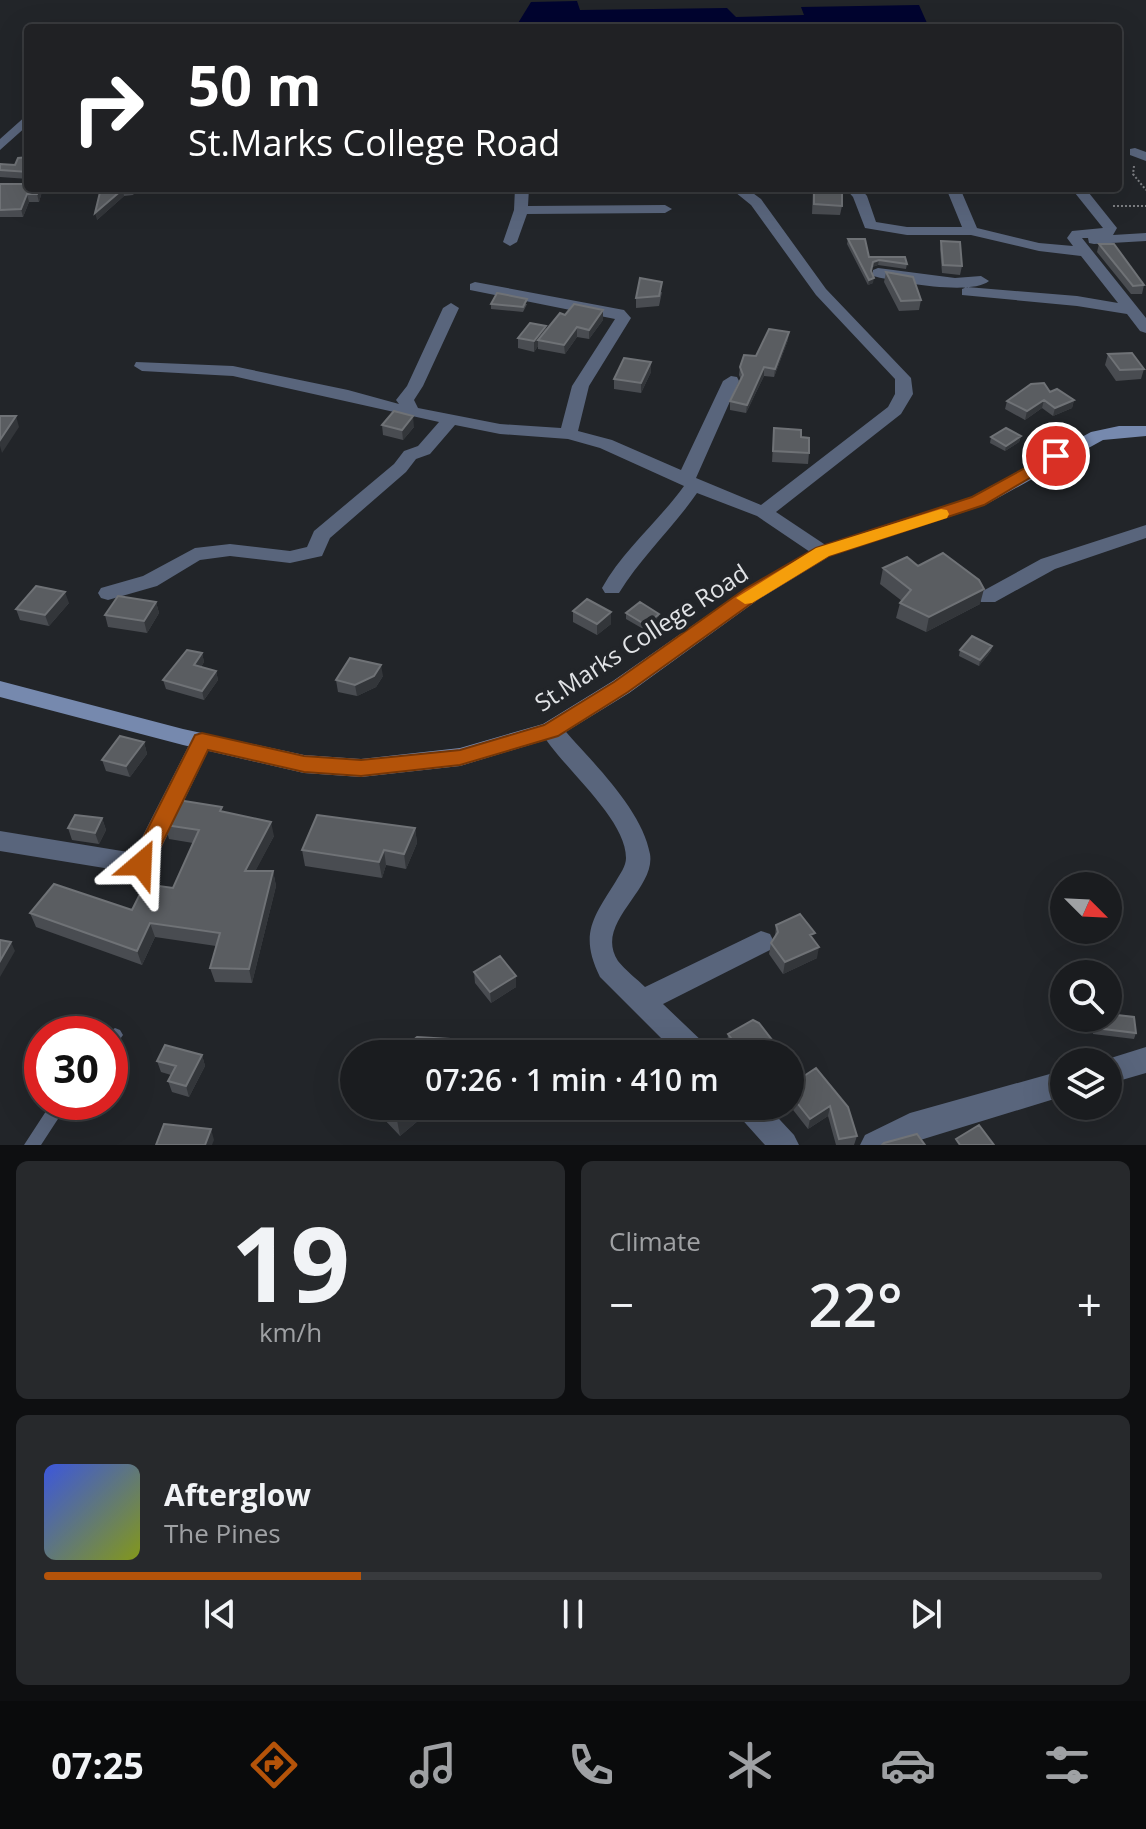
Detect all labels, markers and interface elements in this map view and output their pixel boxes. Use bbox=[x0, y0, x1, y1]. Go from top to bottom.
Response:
text: 50 m bbox=[188, 46, 322, 122]
icon: right bbox=[56, 56, 160, 160]
text: St.Marks College Road bbox=[188, 118, 560, 167]
pin bbox=[1022, 422, 1090, 490]
icon: arrive bbox=[1034, 434, 1078, 478]
street label: St.Marks College Road bbox=[528, 556, 754, 718]
position arrow bbox=[99, 822, 183, 906]
north arrow bbox=[1050, 872, 1122, 944]
map controls bbox=[1050, 872, 1122, 1120]
button: search bbox=[1050, 960, 1122, 1032]
speed limit sign: 30 bbox=[24, 1016, 128, 1120]
button: layers bbox=[1050, 1048, 1122, 1120]
text: 07:26 · 1 min · 410 m bbox=[425, 1059, 719, 1100]
text: 19 bbox=[231, 1191, 350, 1332]
text: Climate bbox=[609, 1223, 701, 1259]
text: 22° bbox=[808, 1263, 903, 1345]
text: − bbox=[609, 1274, 634, 1334]
text: + bbox=[1077, 1274, 1102, 1334]
text: km/h bbox=[259, 1314, 322, 1350]
text: Afterglow bbox=[164, 1474, 311, 1515]
text: The Pines bbox=[164, 1515, 281, 1551]
icon: previous bbox=[198, 1592, 242, 1636]
icon: pause bbox=[551, 1592, 595, 1636]
icon: next bbox=[904, 1592, 948, 1636]
icon: directions bbox=[246, 1737, 302, 1793]
icon: music bbox=[405, 1737, 461, 1793]
icon: phone bbox=[563, 1737, 619, 1793]
icon: climate bbox=[722, 1737, 778, 1793]
icon: car bbox=[880, 1737, 936, 1793]
icon: filters bbox=[1039, 1737, 1095, 1793]
text: 07:25 bbox=[51, 1741, 144, 1790]

